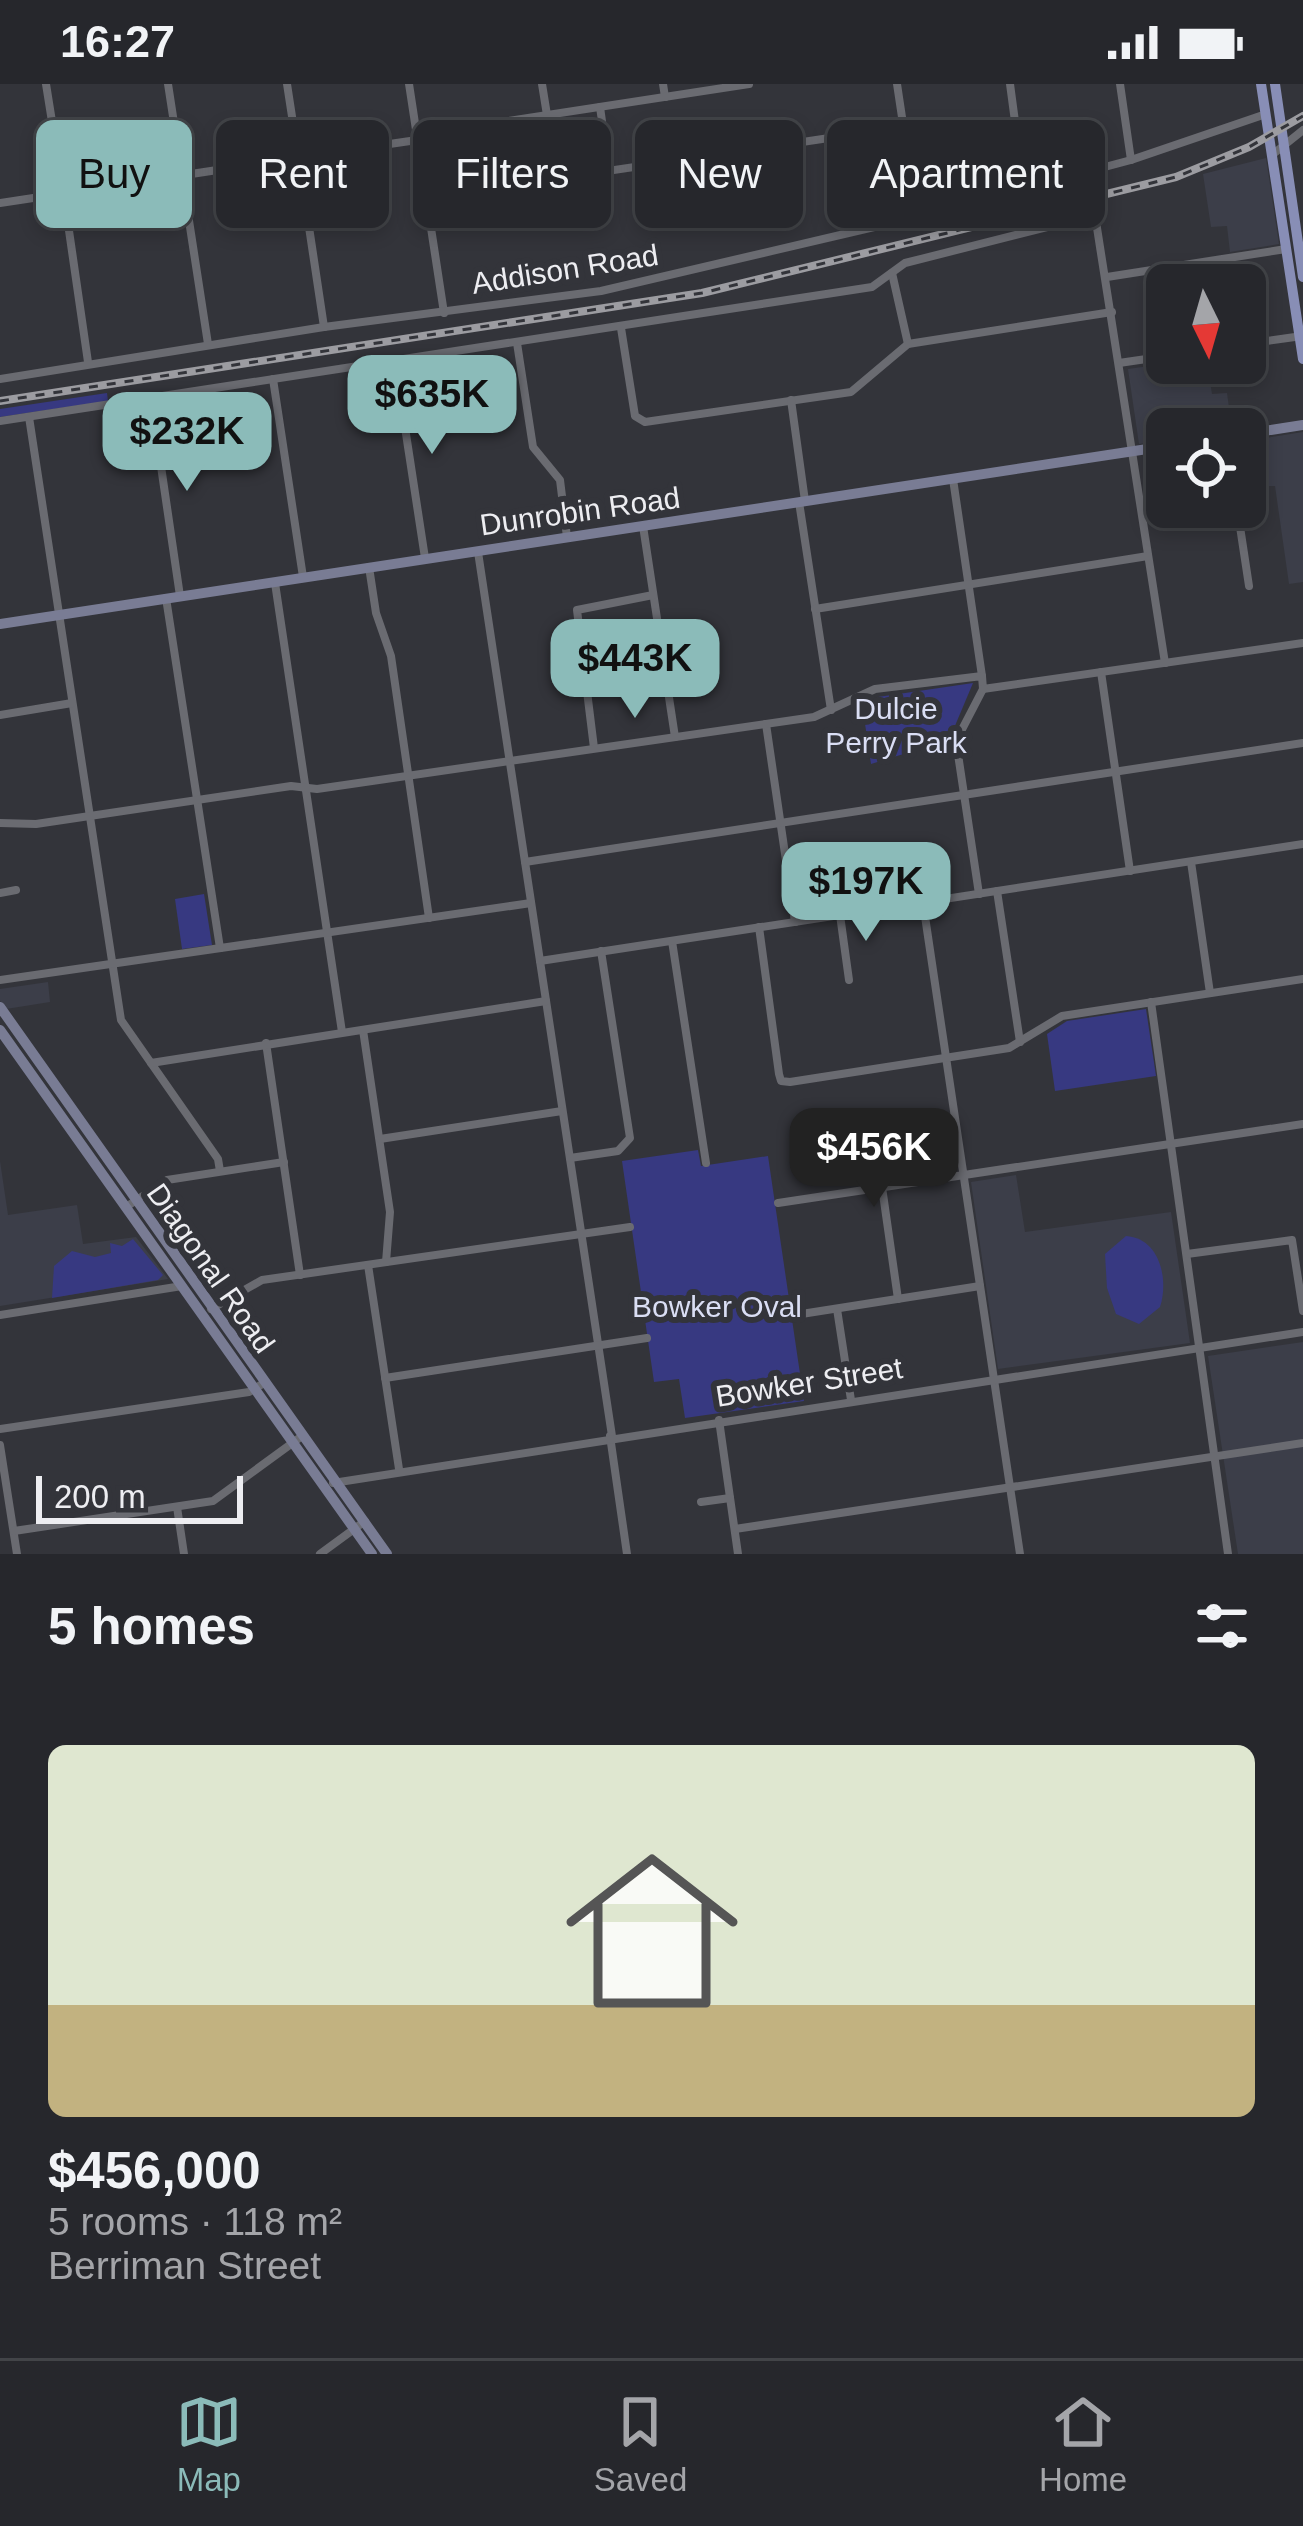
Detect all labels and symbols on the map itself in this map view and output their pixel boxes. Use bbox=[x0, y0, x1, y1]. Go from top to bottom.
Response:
street label: Addison Road bbox=[469, 238, 661, 300]
north arrow bbox=[1146, 264, 1266, 384]
pin: $635K bbox=[348, 355, 516, 457]
pin: $232K bbox=[103, 392, 271, 494]
street label: Dunrobin Road bbox=[478, 481, 682, 541]
pin: $443K bbox=[551, 619, 719, 721]
park label: Dulcie Perry Park bbox=[825, 692, 968, 759]
pin: $197K bbox=[782, 842, 950, 944]
pin: $456K bbox=[790, 1108, 958, 1210]
street label: Diagonal Road bbox=[141, 1177, 281, 1359]
park label: Bowker Oval bbox=[632, 1290, 802, 1323]
street label: Bowker Street bbox=[713, 1351, 905, 1413]
scale bar bbox=[36, 1470, 243, 1523]

